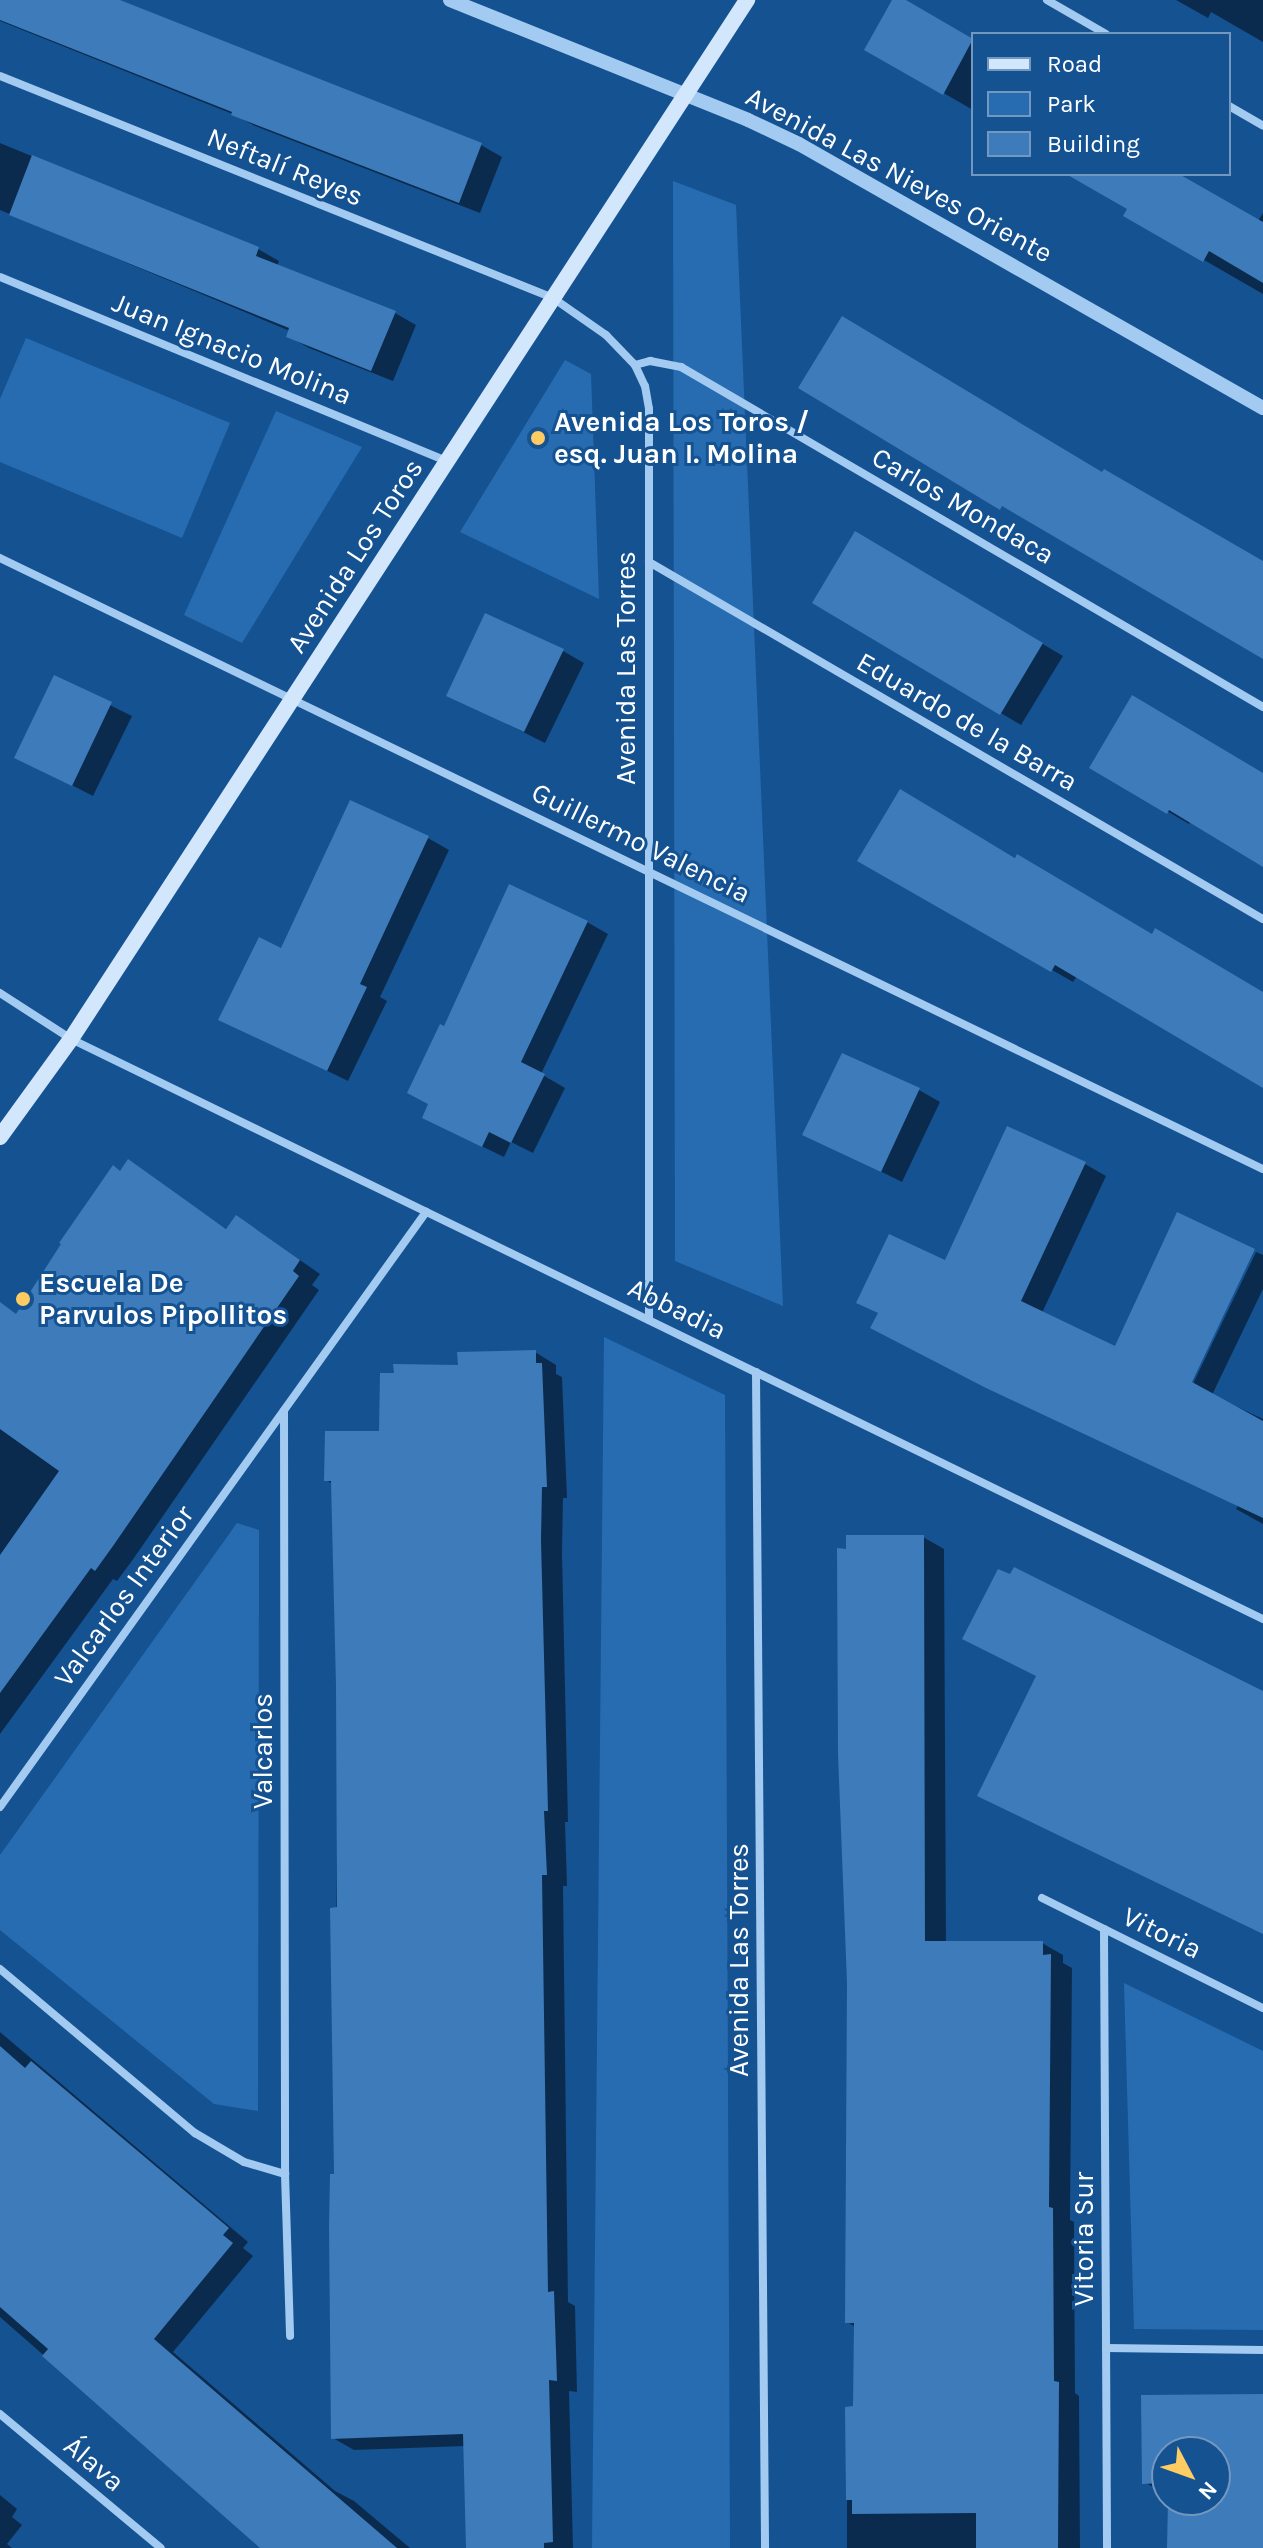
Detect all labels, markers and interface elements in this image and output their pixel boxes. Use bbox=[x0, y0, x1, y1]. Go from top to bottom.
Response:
legend bbox=[971, 32, 1231, 176]
text: Road bbox=[1047, 50, 1102, 78]
street label: Avenida Las Nieves Oriente bbox=[740, 80, 1058, 270]
text: Park bbox=[1047, 90, 1096, 118]
street label: Neftalí Reyes bbox=[202, 120, 368, 214]
text: Building bbox=[1047, 130, 1140, 158]
street label: Juan Ignacio Molina bbox=[107, 286, 357, 412]
place label: Avenida Los Toros / esq. Juan I. Molina bbox=[554, 405, 809, 471]
marker: Avenida Los Toros / esq. Juan I. Molina bbox=[529, 429, 547, 447]
street label: Carlos Mondaca bbox=[866, 440, 1060, 572]
street label: Avenida Los Toros bbox=[280, 453, 430, 659]
street label: Avenida Las Torres bbox=[609, 551, 643, 785]
street label: Eduardo de la Barra bbox=[851, 645, 1083, 799]
street label: Guillermo Valencia bbox=[526, 775, 756, 911]
place label: Escuela De Parvulos Pipollitos bbox=[39, 1266, 287, 1332]
street label: Abbadia bbox=[622, 1271, 732, 1347]
marker: Escuela De Parvulos Pipollitos bbox=[14, 1290, 32, 1308]
street label: Valcarlos Interior bbox=[47, 1499, 201, 1693]
street label: Valcarlos bbox=[246, 1693, 280, 1809]
street label: Avenida Las Torres bbox=[722, 1843, 756, 2077]
street label: Vitoria bbox=[1117, 1900, 1207, 1966]
street label: Vitoria Sur bbox=[1067, 2172, 1101, 2306]
street label: Álava bbox=[57, 2429, 131, 2499]
north arrow bbox=[1151, 2436, 1231, 2516]
text: N bbox=[1193, 2476, 1223, 2505]

